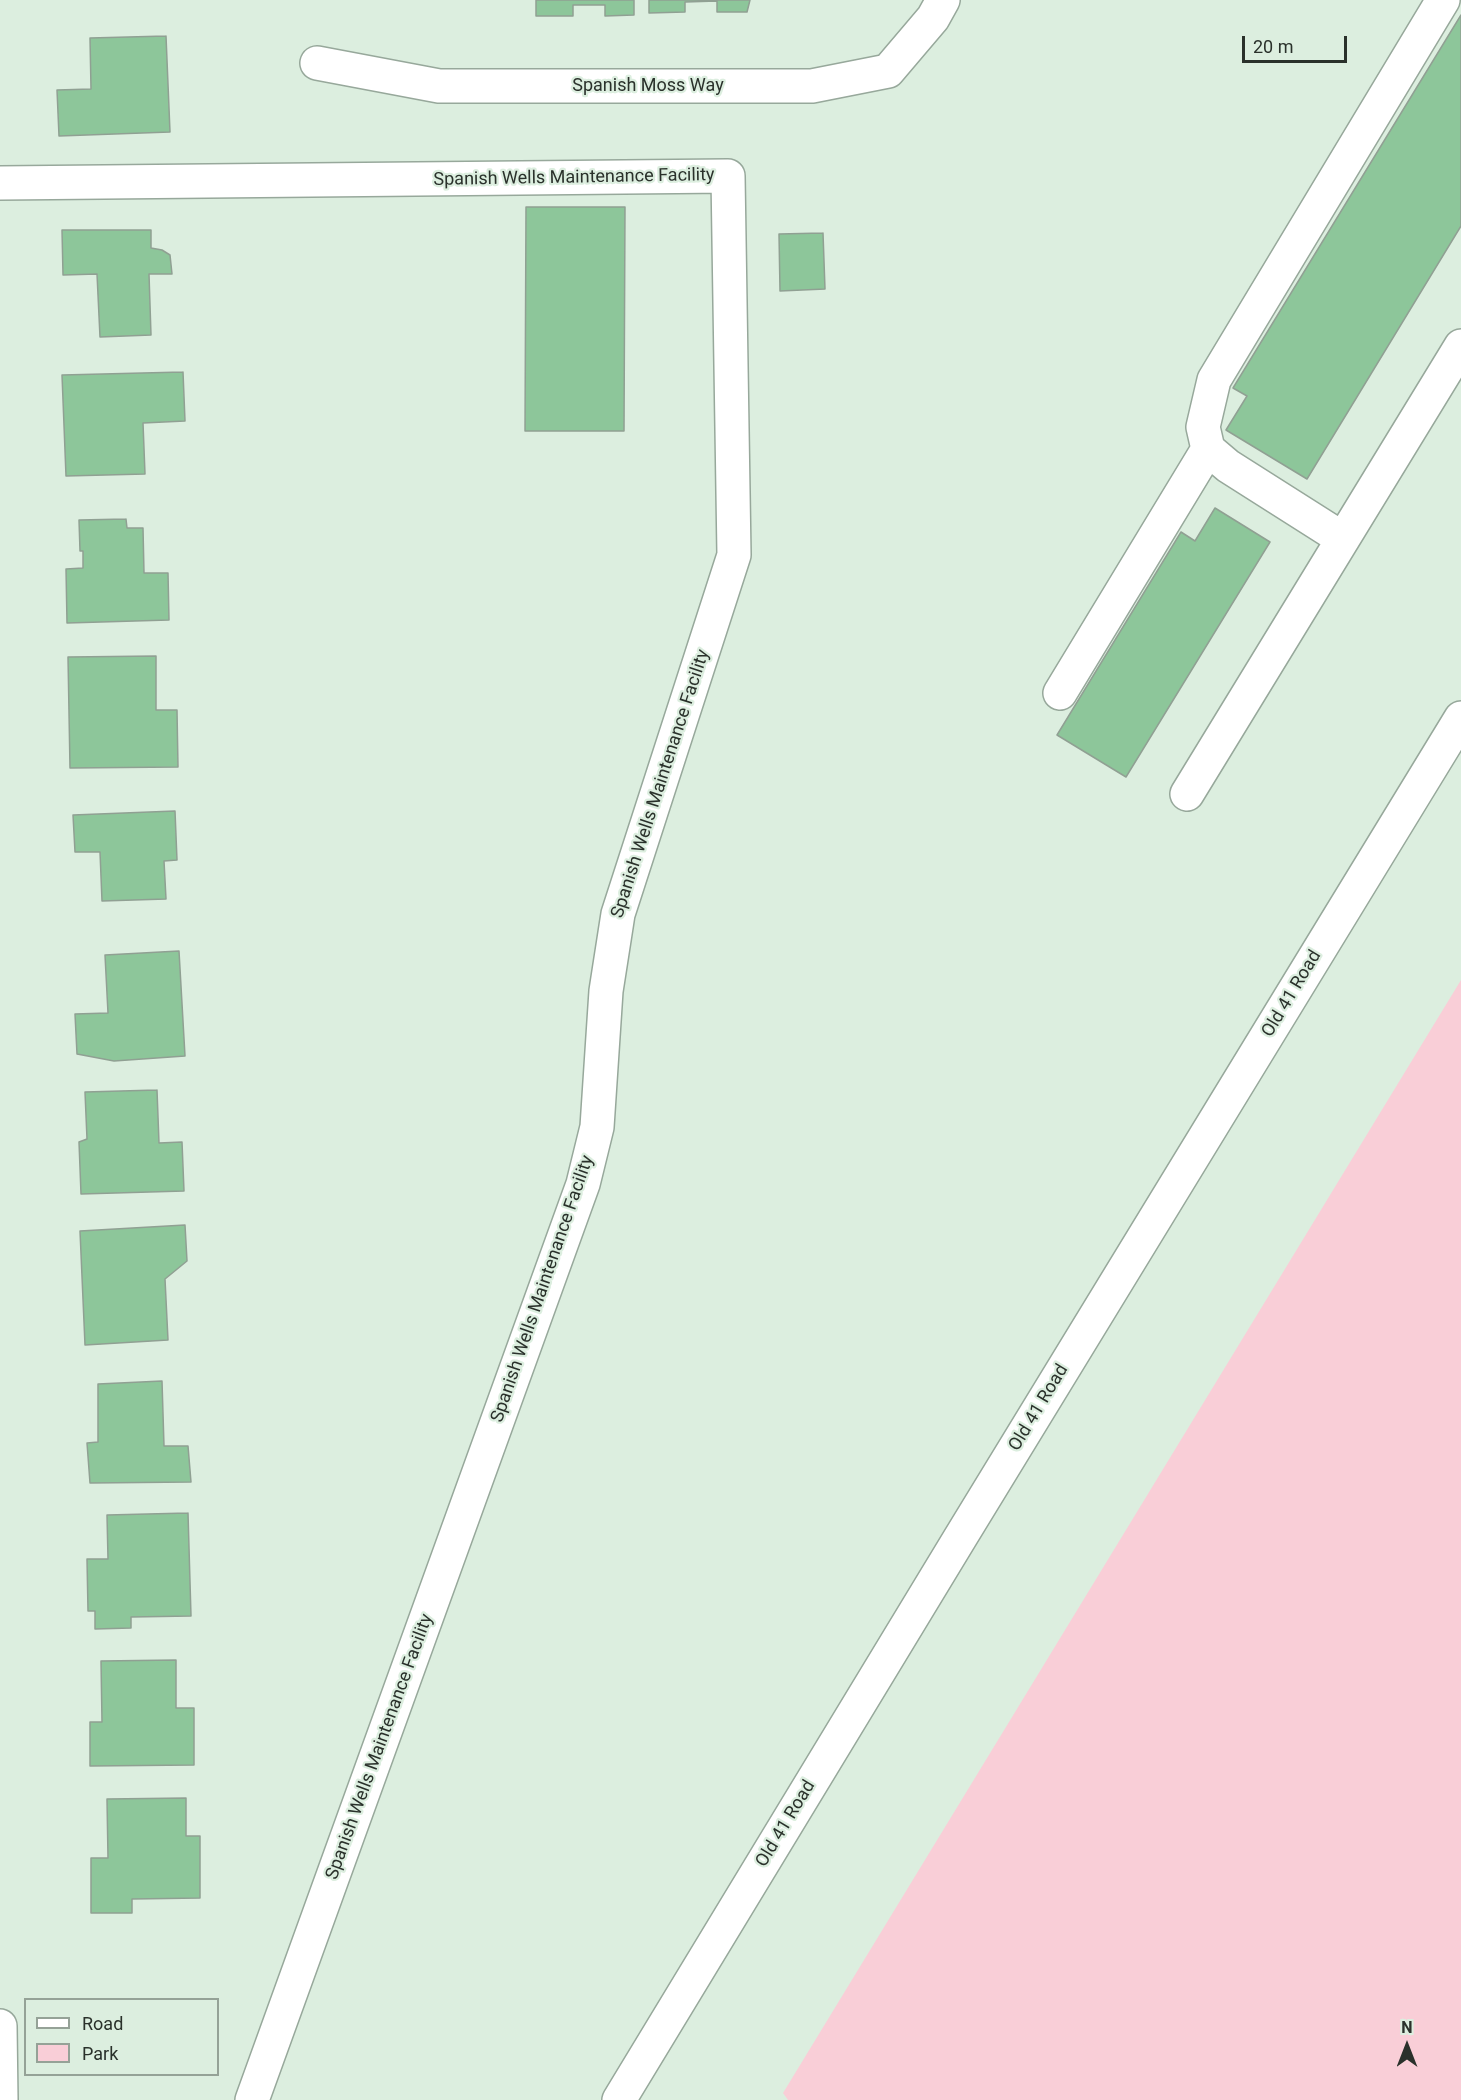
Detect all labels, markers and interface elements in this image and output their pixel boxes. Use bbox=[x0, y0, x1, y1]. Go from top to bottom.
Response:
scale bar bbox=[1245, 24, 1350, 62]
text: 20 m bbox=[1253, 36, 1293, 57]
street label: Spanish Moss Way bbox=[572, 75, 724, 97]
street label: Spanish Wells Maintenance Facility bbox=[433, 165, 715, 191]
street label: Spanish Wells Maintenance Facility bbox=[607, 647, 715, 921]
street label: Old 41 Road bbox=[1258, 947, 1326, 1041]
street label: Spanish Wells Maintenance Facility bbox=[487, 1153, 599, 1425]
street label: Old 41 Road bbox=[1005, 1361, 1073, 1455]
street label: Spanish Wells Maintenance Facility bbox=[322, 1611, 438, 1883]
street label: Old 41 Road bbox=[752, 1777, 820, 1871]
legend bbox=[24, 1998, 219, 2076]
text: Road bbox=[82, 2013, 123, 2034]
north arrow bbox=[1377, 2016, 1437, 2076]
text: N bbox=[1401, 2018, 1413, 2037]
text: Park bbox=[82, 2043, 118, 2064]

